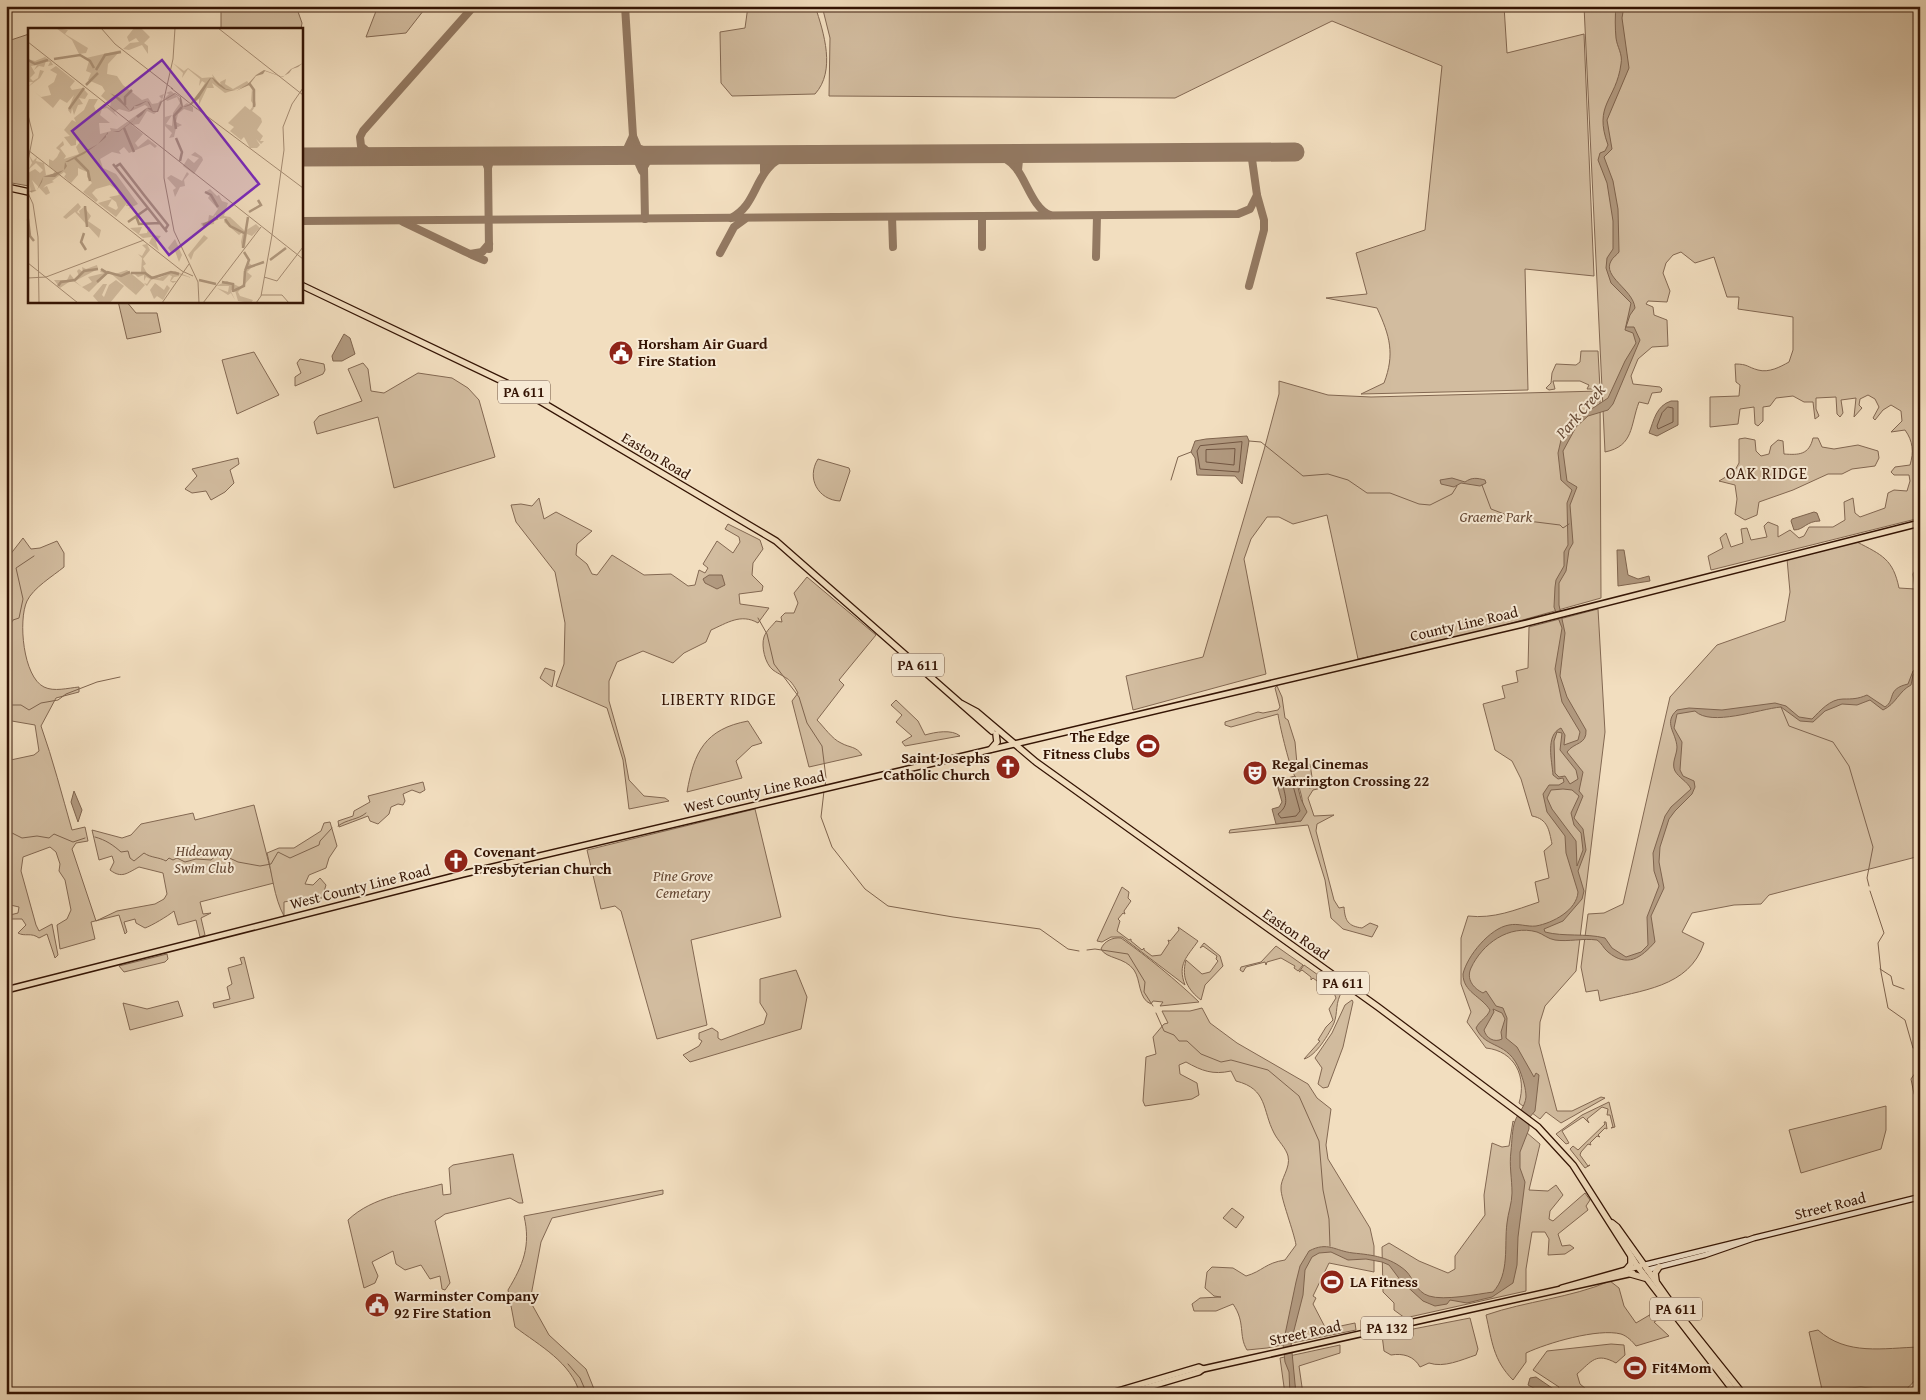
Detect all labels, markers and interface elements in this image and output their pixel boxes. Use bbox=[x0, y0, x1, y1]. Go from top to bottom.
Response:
inset map bbox=[28, 28, 302, 302]
place label: Horsham Air Guard Fire Station bbox=[638, 333, 768, 371]
public building icon: Horsham Air Guard Fire Station bbox=[608, 340, 634, 366]
water label: Park Creek bbox=[1549, 378, 1611, 444]
road number: PA 611 bbox=[498, 381, 550, 404]
street label: Easton Road bbox=[618, 427, 695, 484]
district label: OAK RIDGE bbox=[1726, 461, 1808, 485]
park label: Graeme Park bbox=[1460, 506, 1533, 527]
street label: County Line Road bbox=[1408, 601, 1520, 646]
road number: PA 611 bbox=[892, 654, 944, 676]
district label: LIBERTY RIDGE bbox=[661, 687, 777, 711]
place label: The Edge Fitness Clubs bbox=[1043, 726, 1130, 764]
sports icon: The Edge Fitness Clubs bbox=[1135, 733, 1161, 759]
place label: Saint Josephs Catholic Church bbox=[884, 747, 990, 785]
place label: Regal Cinemas Warrington Crossing 22 bbox=[1272, 753, 1429, 791]
church icon: Saint Josephs Catholic Church bbox=[995, 754, 1021, 780]
theatre icon: Regal Cinemas Warrington Crossing 22 bbox=[1242, 760, 1268, 786]
street label: West County Line Road bbox=[681, 765, 826, 818]
park label: Hideaway Swim Club bbox=[174, 840, 234, 878]
place label: Covenant Presbyterian Church bbox=[474, 841, 612, 879]
church icon: Covenant Presbyterian Church bbox=[443, 848, 469, 874]
street label: West County Line Road bbox=[288, 859, 432, 914]
park label: Pine Grove Cemetary bbox=[652, 865, 713, 903]
street label: Easton Road bbox=[1259, 903, 1334, 964]
road number: PA 611 bbox=[1317, 971, 1369, 994]
street label: Street Road bbox=[1792, 1187, 1868, 1224]
sports icon: LA Fitness bbox=[1319, 1269, 1345, 1295]
place label: LA Fitness bbox=[1350, 1271, 1418, 1292]
place label: Warminster Company 92 Fire Station bbox=[394, 1285, 539, 1323]
public building icon: Warminster Company 92 Fire Station bbox=[364, 1292, 390, 1318]
road number: PA 611 bbox=[1650, 1298, 1702, 1320]
street label: Street Road bbox=[1267, 1315, 1343, 1350]
road number: PA 132 bbox=[1361, 1316, 1413, 1340]
sports icon: Fit4Mom bbox=[1622, 1355, 1648, 1381]
place label: Fit4Mom bbox=[1652, 1357, 1712, 1378]

